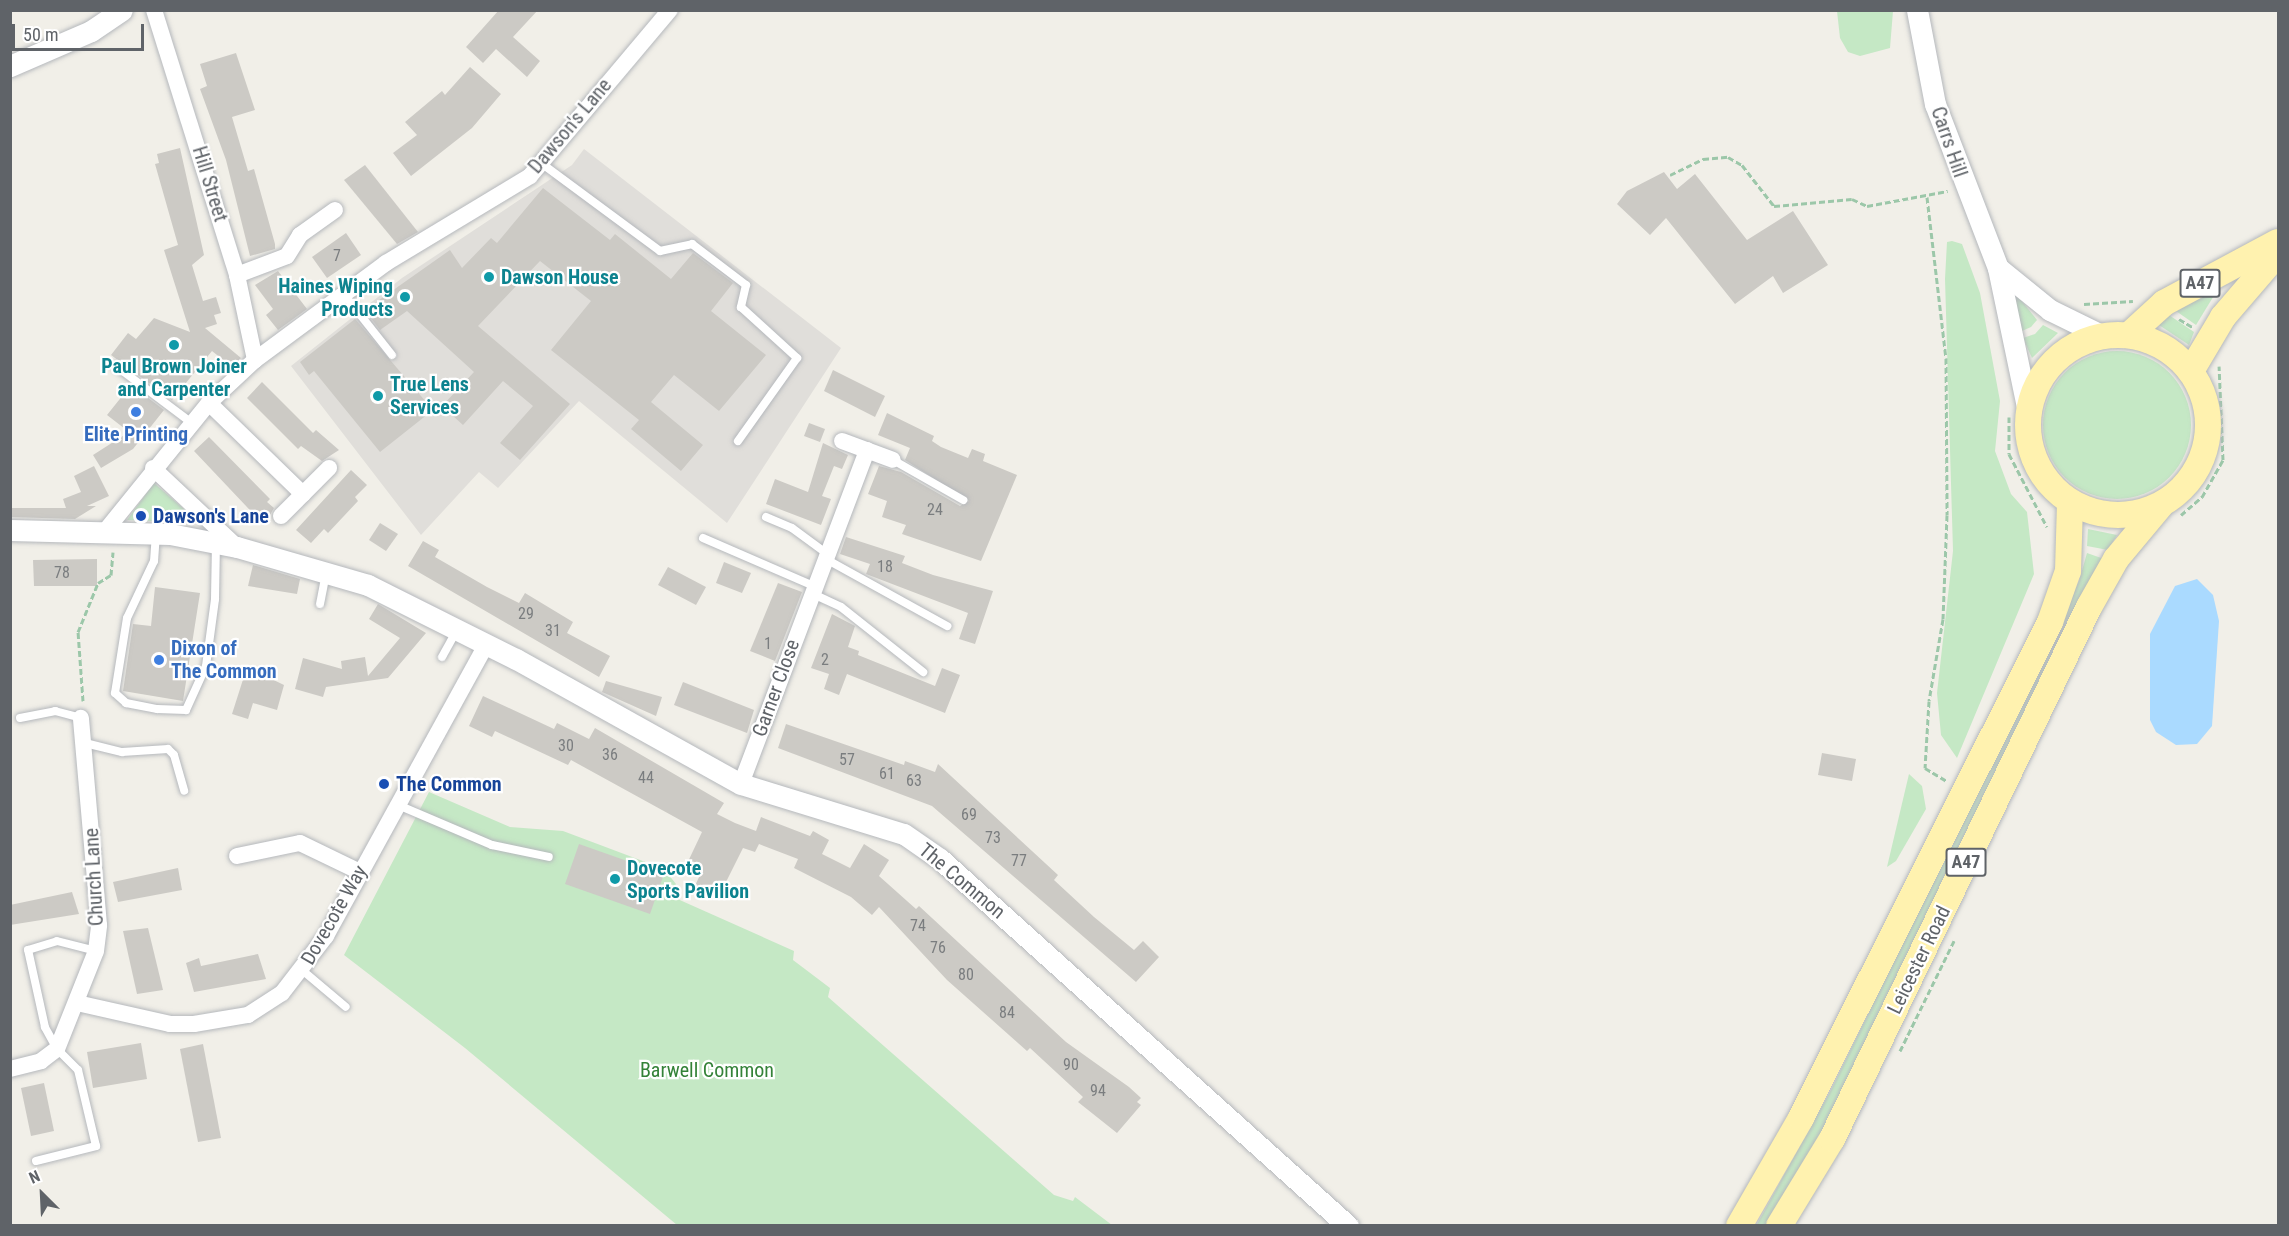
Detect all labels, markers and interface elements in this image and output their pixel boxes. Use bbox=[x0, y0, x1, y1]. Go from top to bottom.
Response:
scale bar bbox=[15, 12, 147, 50]
text: 50 m bbox=[23, 24, 58, 45]
street label: Dawson's Lane bbox=[523, 74, 617, 178]
street label: Carrs Hill bbox=[1926, 104, 1972, 180]
street label: Hill Street bbox=[187, 143, 233, 225]
house number: 7 bbox=[333, 246, 341, 266]
place label: Dawson House bbox=[501, 265, 619, 289]
road number: A47 bbox=[2179, 268, 2221, 298]
marker: Dawson House bbox=[482, 270, 496, 284]
place label: Haines Wiping Products bbox=[278, 274, 393, 321]
marker: Haines Wiping Products bbox=[398, 290, 412, 304]
marker: Paul Brown Joiner and Carpenter bbox=[167, 338, 181, 352]
place label: Paul Brown Joiner and Carpenter bbox=[101, 354, 247, 401]
place label: True Lens Services bbox=[390, 372, 469, 419]
marker: True Lens Services bbox=[371, 389, 385, 403]
marker: Elite Printing bbox=[129, 405, 143, 419]
place label: Elite Printing bbox=[84, 422, 188, 446]
house number: 24 bbox=[927, 500, 943, 520]
place label: Dawson's Lane bbox=[153, 504, 269, 528]
marker: Dawson's Lane bbox=[134, 509, 148, 523]
house number: 18 bbox=[877, 557, 893, 577]
house number: 78 bbox=[54, 563, 70, 583]
house number: 29 bbox=[518, 604, 534, 624]
house number: 31 bbox=[545, 621, 561, 641]
house number: 1 bbox=[764, 634, 772, 654]
place label: Dixon of The Common bbox=[171, 636, 277, 683]
street label: Garner Close bbox=[747, 636, 805, 740]
house number: 2 bbox=[821, 650, 829, 670]
marker: Dixon of The Common bbox=[152, 653, 166, 667]
house number: 30 bbox=[558, 736, 574, 756]
house number: 36 bbox=[602, 745, 618, 765]
house number: 57 bbox=[839, 750, 855, 770]
house number: 61 bbox=[879, 764, 895, 784]
house number: 44 bbox=[638, 768, 654, 788]
house number: 63 bbox=[906, 771, 922, 791]
place label: The Common bbox=[396, 772, 502, 796]
marker: The Common bbox=[377, 777, 391, 791]
house number: 69 bbox=[961, 805, 977, 825]
street label: Church Lane bbox=[79, 827, 109, 927]
house number: 73 bbox=[985, 828, 1001, 848]
street label: The Common bbox=[914, 838, 1010, 924]
road number: A47 bbox=[1945, 847, 1987, 877]
house number: 77 bbox=[1011, 851, 1027, 871]
place label: Dovecote Sports Pavilion bbox=[627, 856, 749, 903]
street label: Dovecote Way bbox=[296, 861, 372, 969]
marker: Dovecote Sports Pavilion bbox=[608, 872, 622, 886]
street label: Leicester Road bbox=[1882, 902, 1956, 1018]
house number: 74 bbox=[910, 916, 926, 936]
house number: 76 bbox=[930, 938, 946, 958]
house number: 80 bbox=[958, 965, 974, 985]
house number: 84 bbox=[999, 1003, 1015, 1023]
house number: 90 bbox=[1063, 1055, 1079, 1075]
park label: Barwell Common bbox=[640, 1058, 774, 1082]
house number: 94 bbox=[1090, 1081, 1106, 1101]
north arrow bbox=[12, 1164, 72, 1224]
text: N bbox=[26, 1166, 43, 1188]

